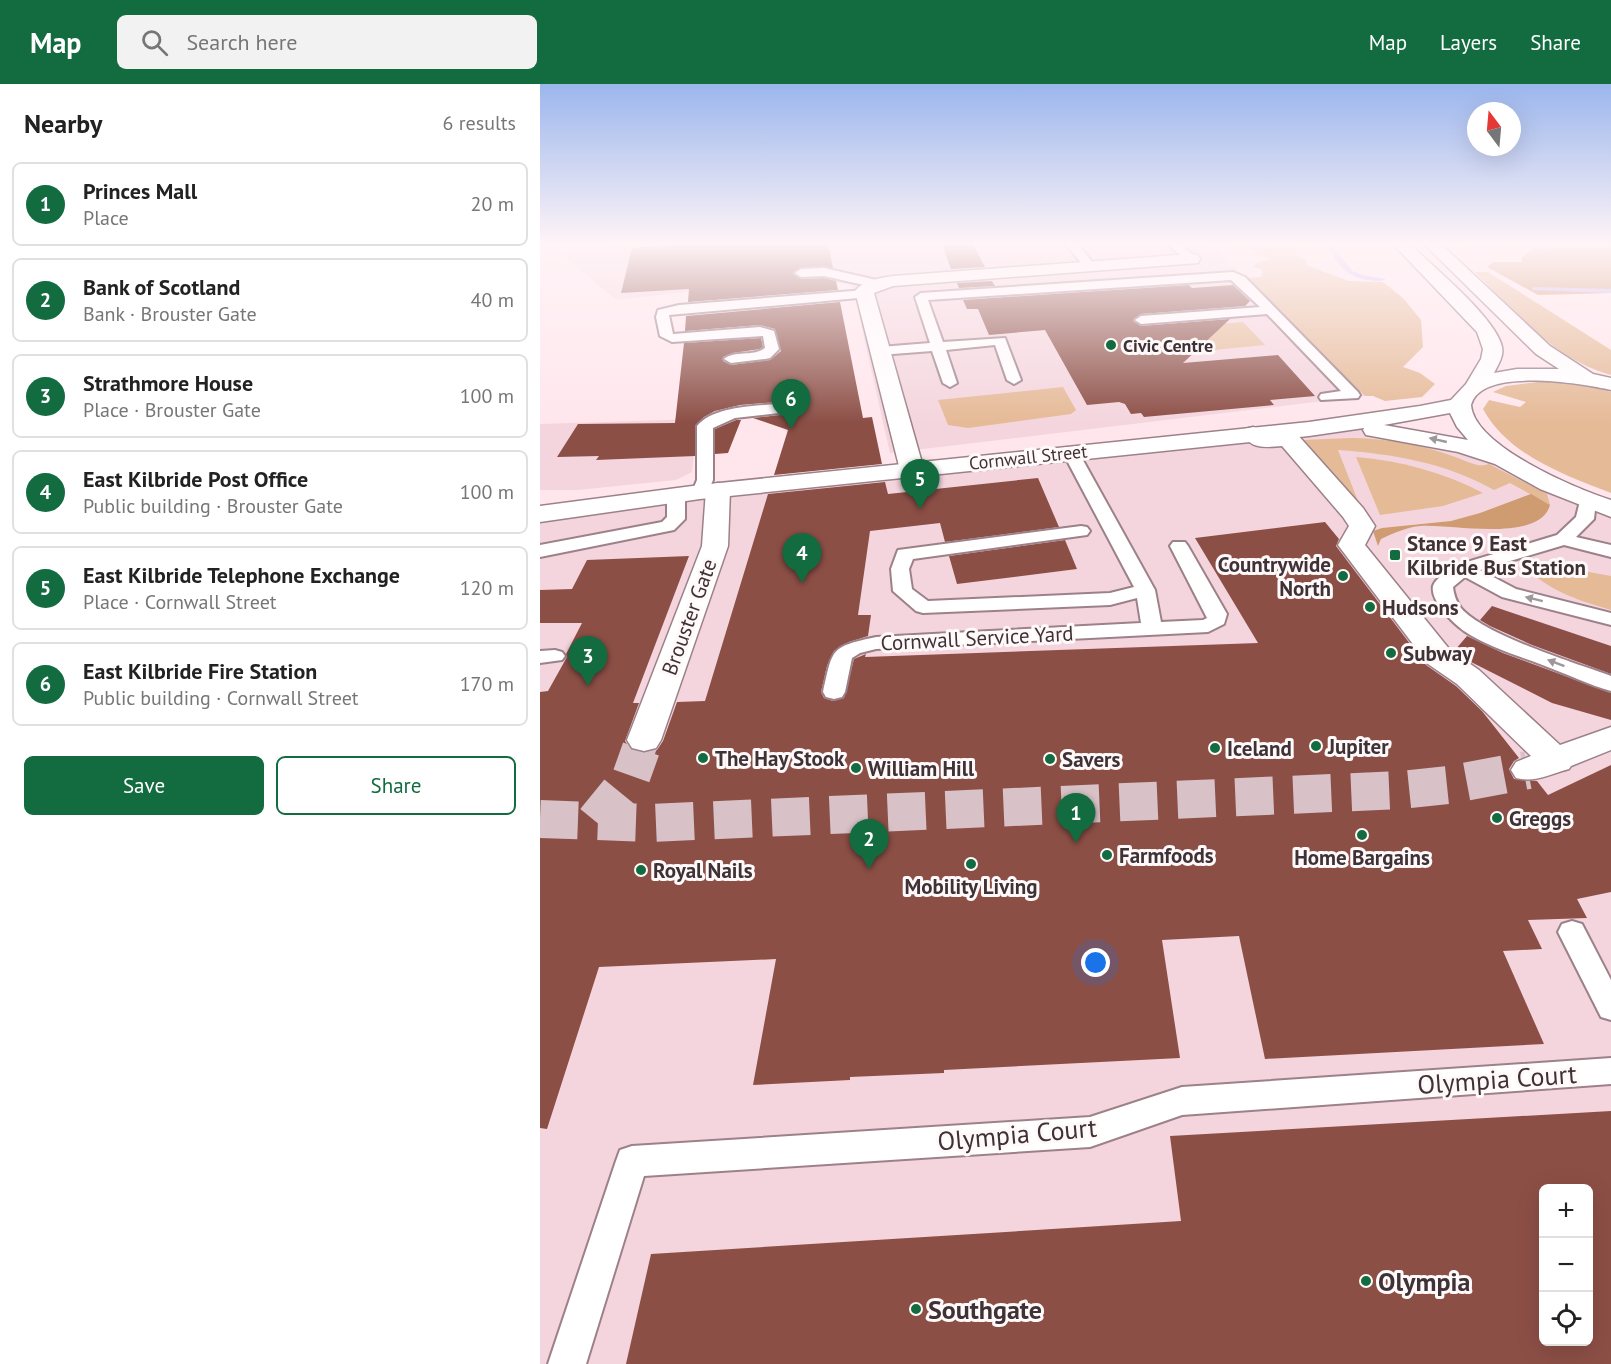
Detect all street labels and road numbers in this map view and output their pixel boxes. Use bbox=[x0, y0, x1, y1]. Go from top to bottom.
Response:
street label: Cornwall Street bbox=[968, 439, 1088, 475]
street label: Brouster Gate bbox=[655, 555, 723, 679]
street label: Cornwall Service Yard bbox=[880, 619, 1074, 657]
street label: Olympia Court bbox=[1416, 1057, 1578, 1101]
street label: Olympia Court bbox=[936, 1111, 1098, 1157]

